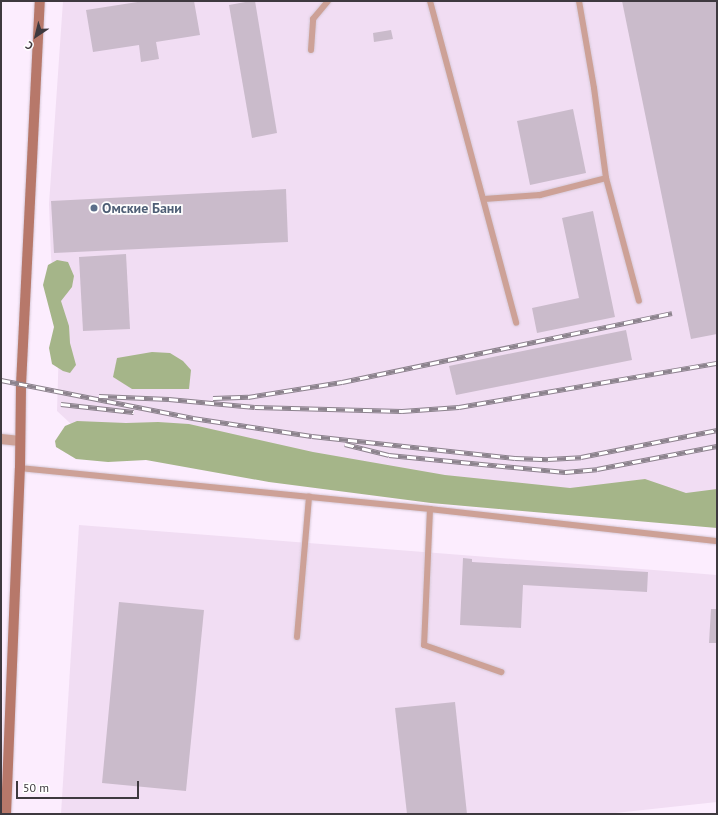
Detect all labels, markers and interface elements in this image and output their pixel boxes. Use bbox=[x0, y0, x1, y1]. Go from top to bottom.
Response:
north arrow bbox=[16, 16, 56, 56]
text: С bbox=[23, 38, 36, 53]
place label: Омские Бани bbox=[102, 200, 182, 216]
marker: Омские Бани bbox=[89, 203, 99, 213]
scale bar bbox=[18, 773, 141, 799]
text: 50 m bbox=[23, 780, 49, 795]

